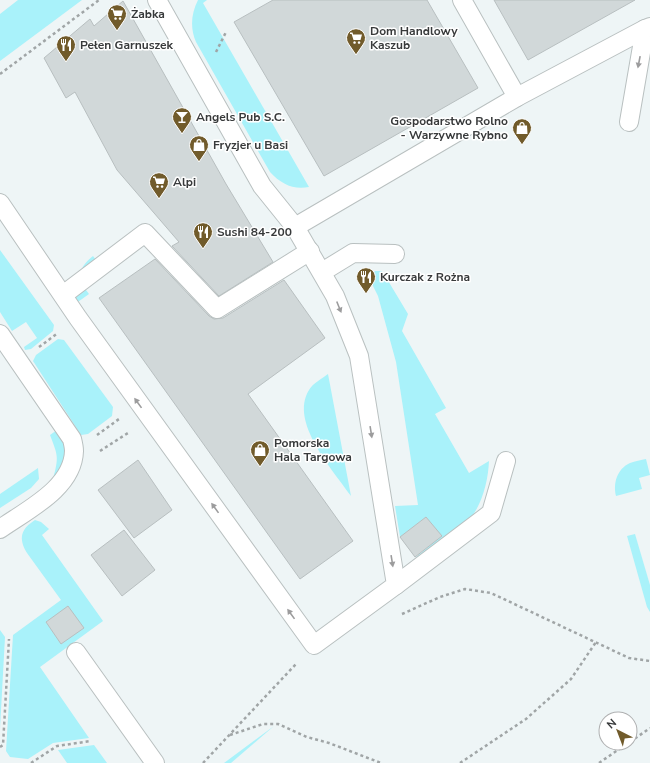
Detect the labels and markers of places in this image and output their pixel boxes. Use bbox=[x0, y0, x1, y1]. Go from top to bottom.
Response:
supermarket icon: Żabka bbox=[106, 3, 128, 31]
place label: Żabka bbox=[131, 6, 165, 22]
place label: Dom Handlowy Kaszub bbox=[370, 23, 458, 53]
supermarket icon: Dom Handlowy Kaszub bbox=[345, 27, 367, 55]
restaurant icon: Pełen Garnuszek bbox=[55, 34, 77, 62]
place label: Pełen Garnuszek bbox=[80, 37, 173, 53]
bar icon: Angels Pub S.C. bbox=[171, 106, 193, 134]
place label: Angels Pub S.C. bbox=[196, 109, 285, 125]
place label: Gospodarstwo Rolno - Warzywne Rybno bbox=[390, 113, 508, 143]
shop icon: Gospodarstwo Rolno - Warzywne Rybno bbox=[511, 117, 533, 145]
shop icon: Fryzjer u Basi bbox=[188, 134, 210, 162]
place label: Fryzjer u Basi bbox=[213, 137, 288, 153]
supermarket icon: Alpi bbox=[148, 171, 170, 199]
place label: Alpi bbox=[173, 174, 196, 190]
restaurant icon: Sushi 84-200 bbox=[192, 221, 214, 249]
place label: Sushi 84-200 bbox=[217, 224, 292, 240]
restaurant icon: Kurczak z Rożna bbox=[355, 266, 377, 294]
place label: Kurczak z Rożna bbox=[380, 269, 470, 285]
place label: Pomorska Hala Targowa bbox=[274, 435, 352, 465]
shop icon: Pomorska Hala Targowa bbox=[249, 439, 271, 467]

